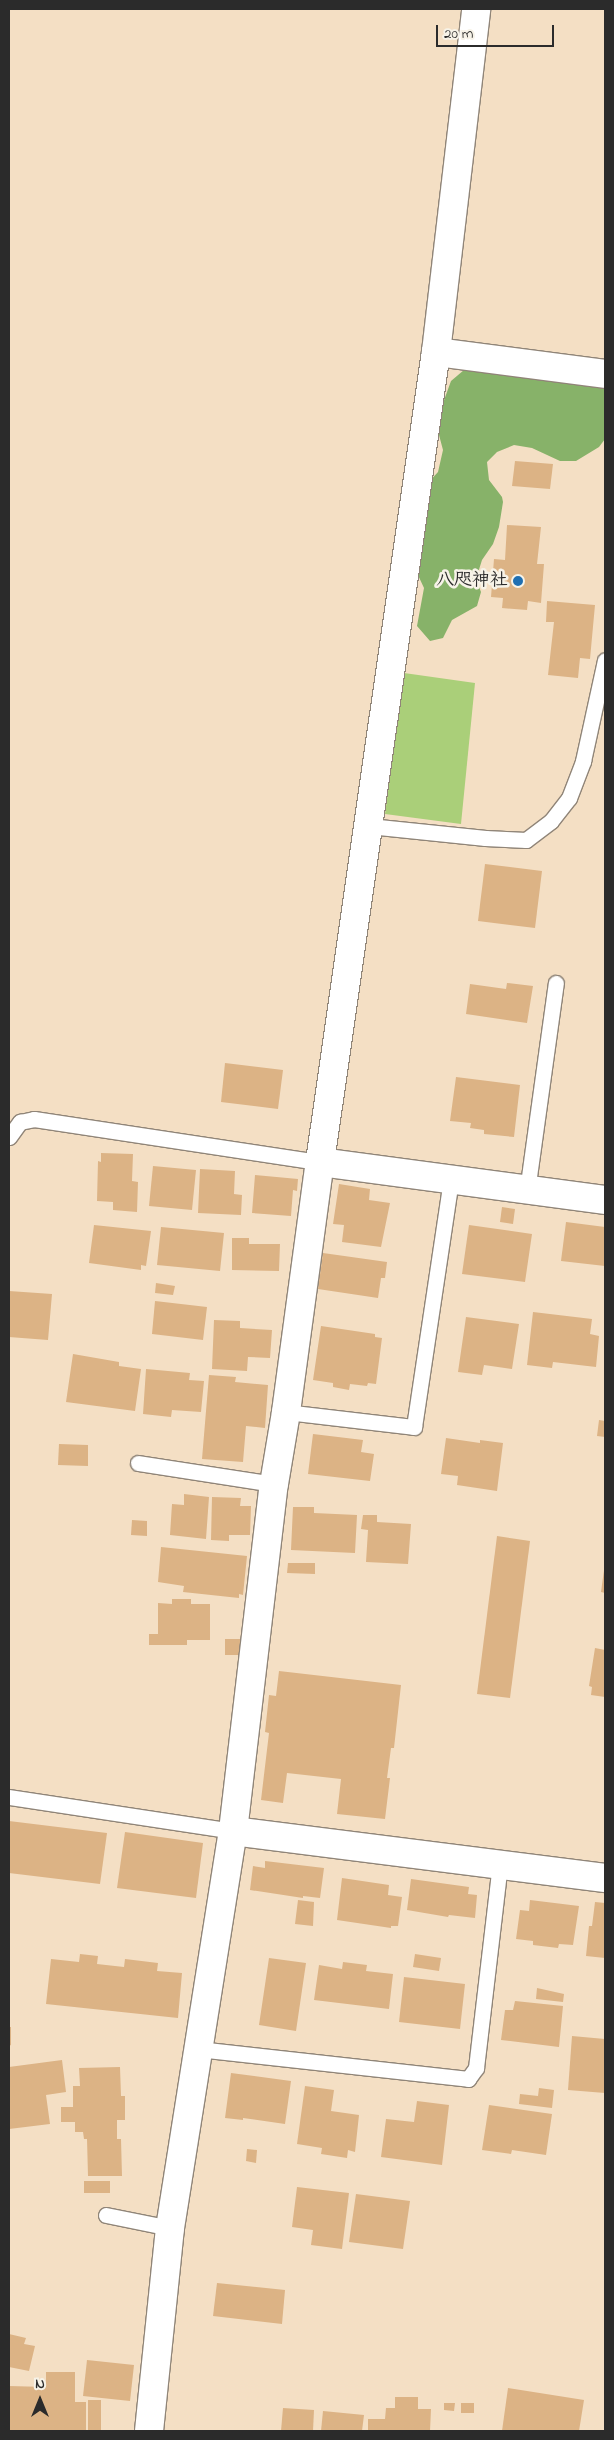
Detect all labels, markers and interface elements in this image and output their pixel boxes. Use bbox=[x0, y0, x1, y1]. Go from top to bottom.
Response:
scale bar bbox=[439, 15, 556, 47]
text: 20 m bbox=[444, 23, 473, 45]
place label: 八咫神社 bbox=[436, 570, 508, 592]
marker: 八咫神社 bbox=[512, 575, 524, 587]
text: N bbox=[35, 2374, 45, 2395]
north arrow bbox=[15, 2375, 65, 2425]

